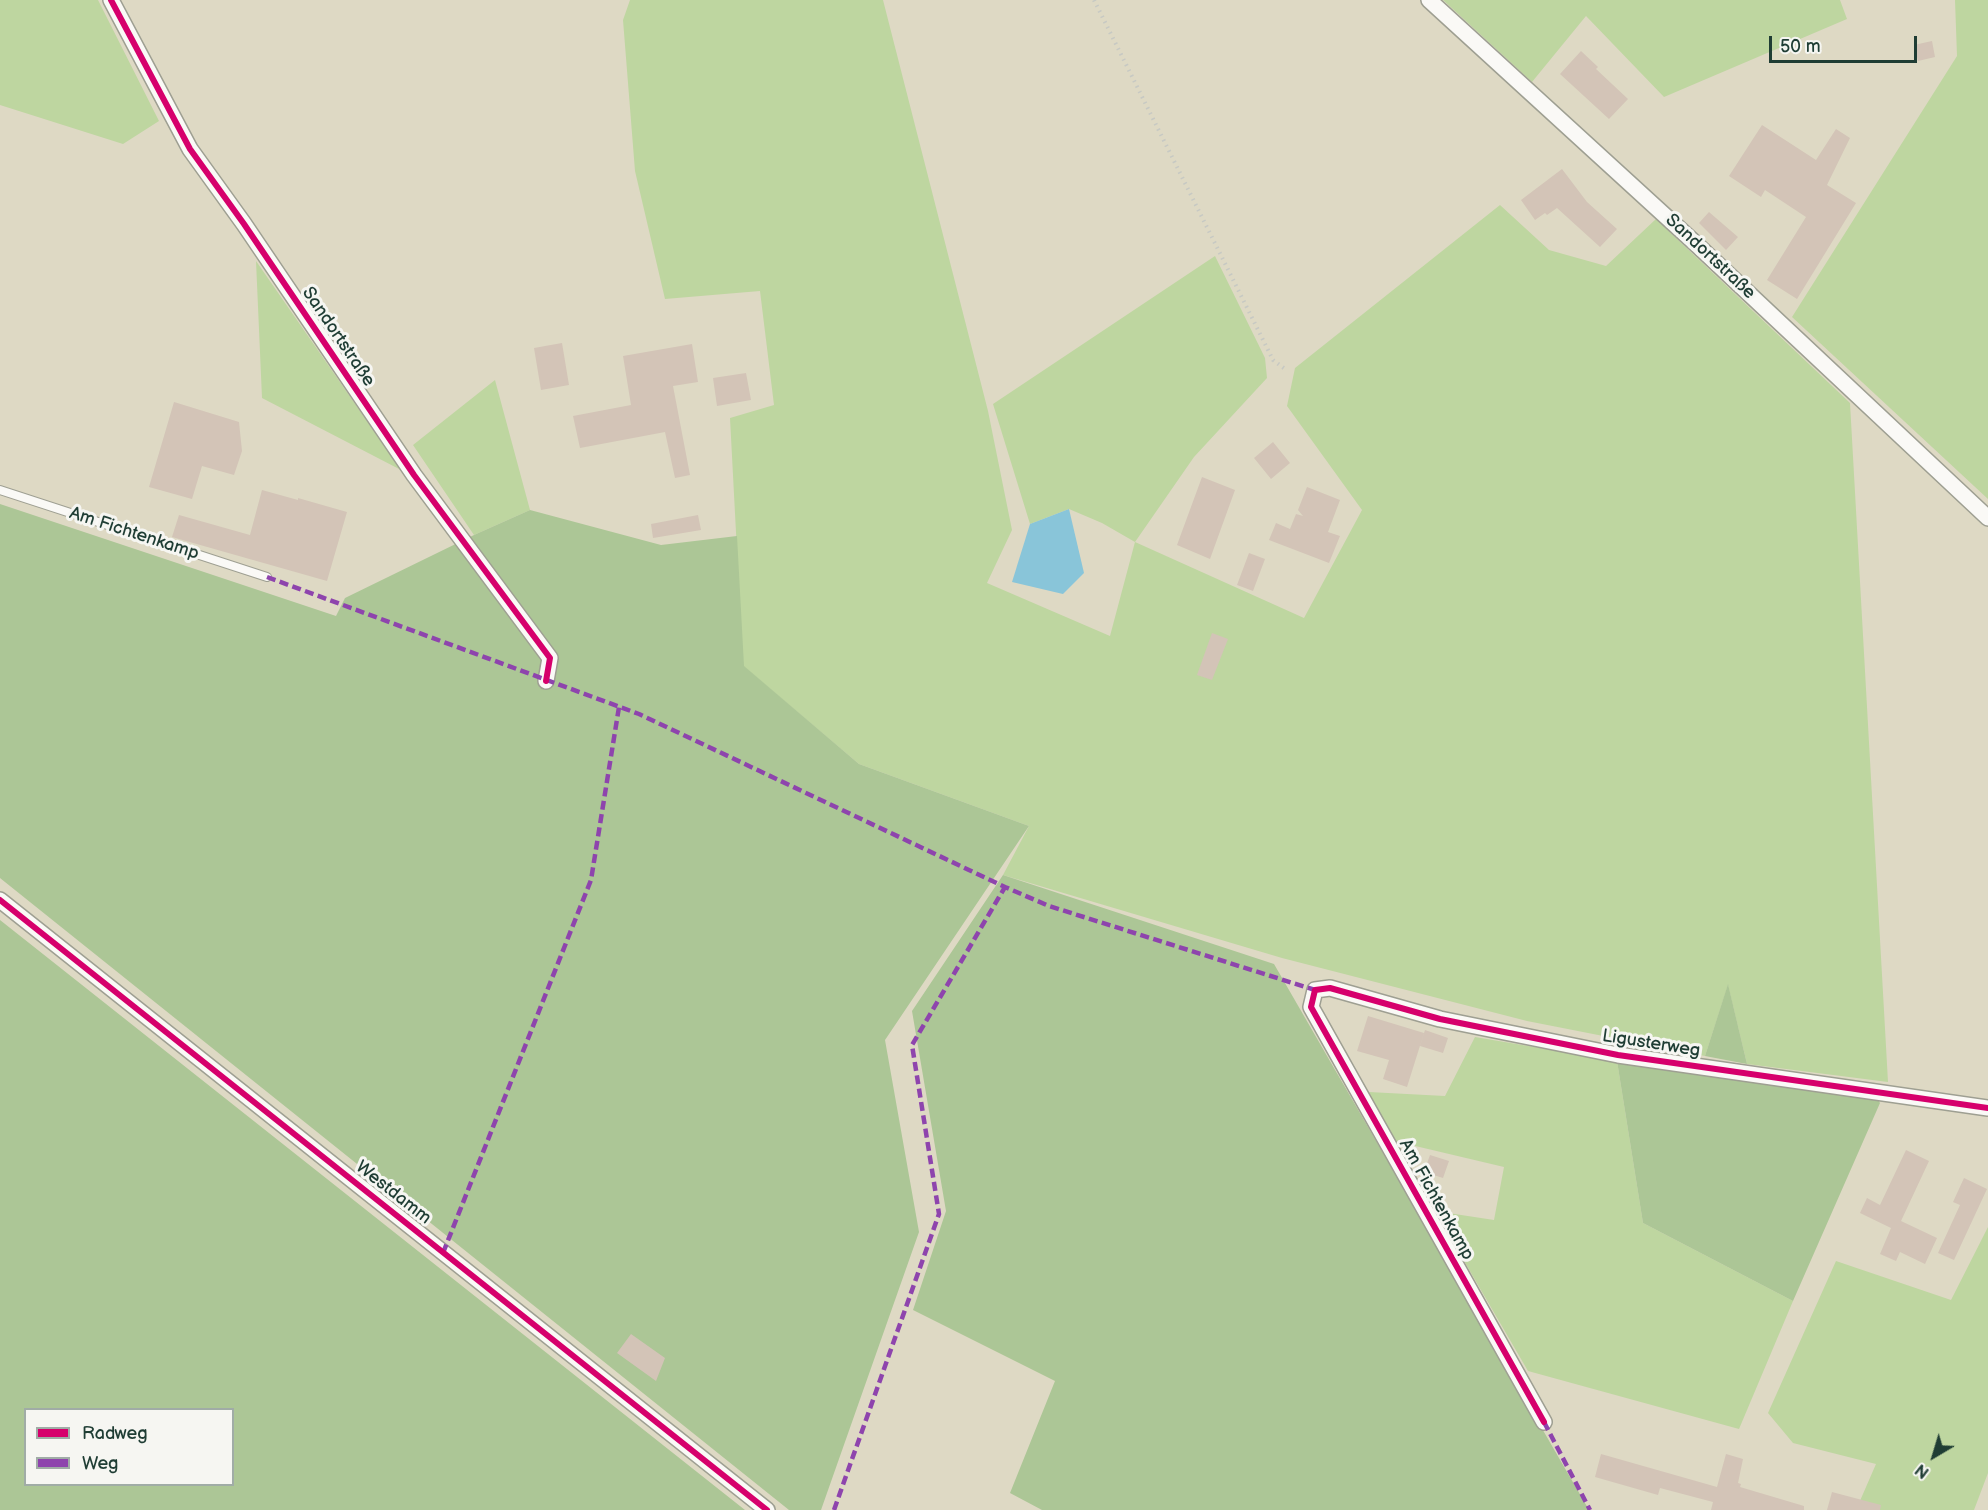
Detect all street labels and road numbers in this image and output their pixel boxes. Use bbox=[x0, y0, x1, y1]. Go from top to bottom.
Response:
street label: Sandortstraße bbox=[1660, 210, 1760, 304]
street label: Sandortstraße bbox=[297, 283, 379, 391]
street label: Am Fichtenkamp bbox=[66, 503, 202, 565]
street label: Ligusterweg bbox=[1600, 1026, 1702, 1062]
street label: Am Fichtenkamp bbox=[1394, 1136, 1478, 1264]
street label: Westdamm bbox=[351, 1157, 435, 1229]

